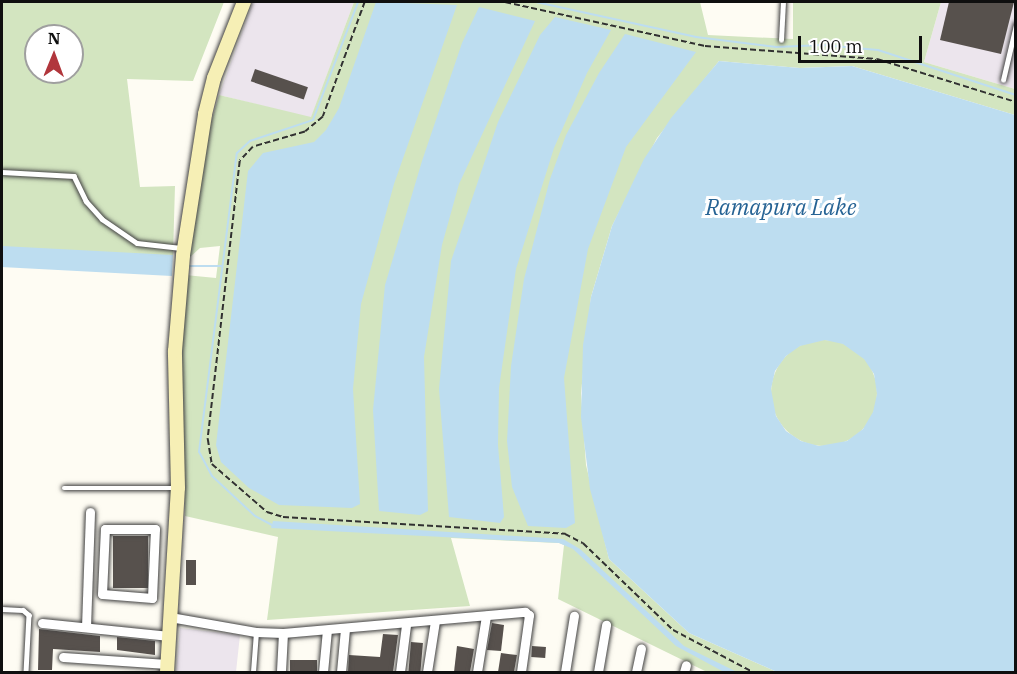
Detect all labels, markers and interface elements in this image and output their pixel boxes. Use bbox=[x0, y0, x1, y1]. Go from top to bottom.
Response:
north arrow bbox=[24, 24, 84, 84]
scale bar bbox=[801, 24, 926, 62]
text: N bbox=[48, 28, 61, 48]
text: 100 m bbox=[809, 35, 863, 58]
water label: Ramapura Lake bbox=[705, 194, 857, 220]

